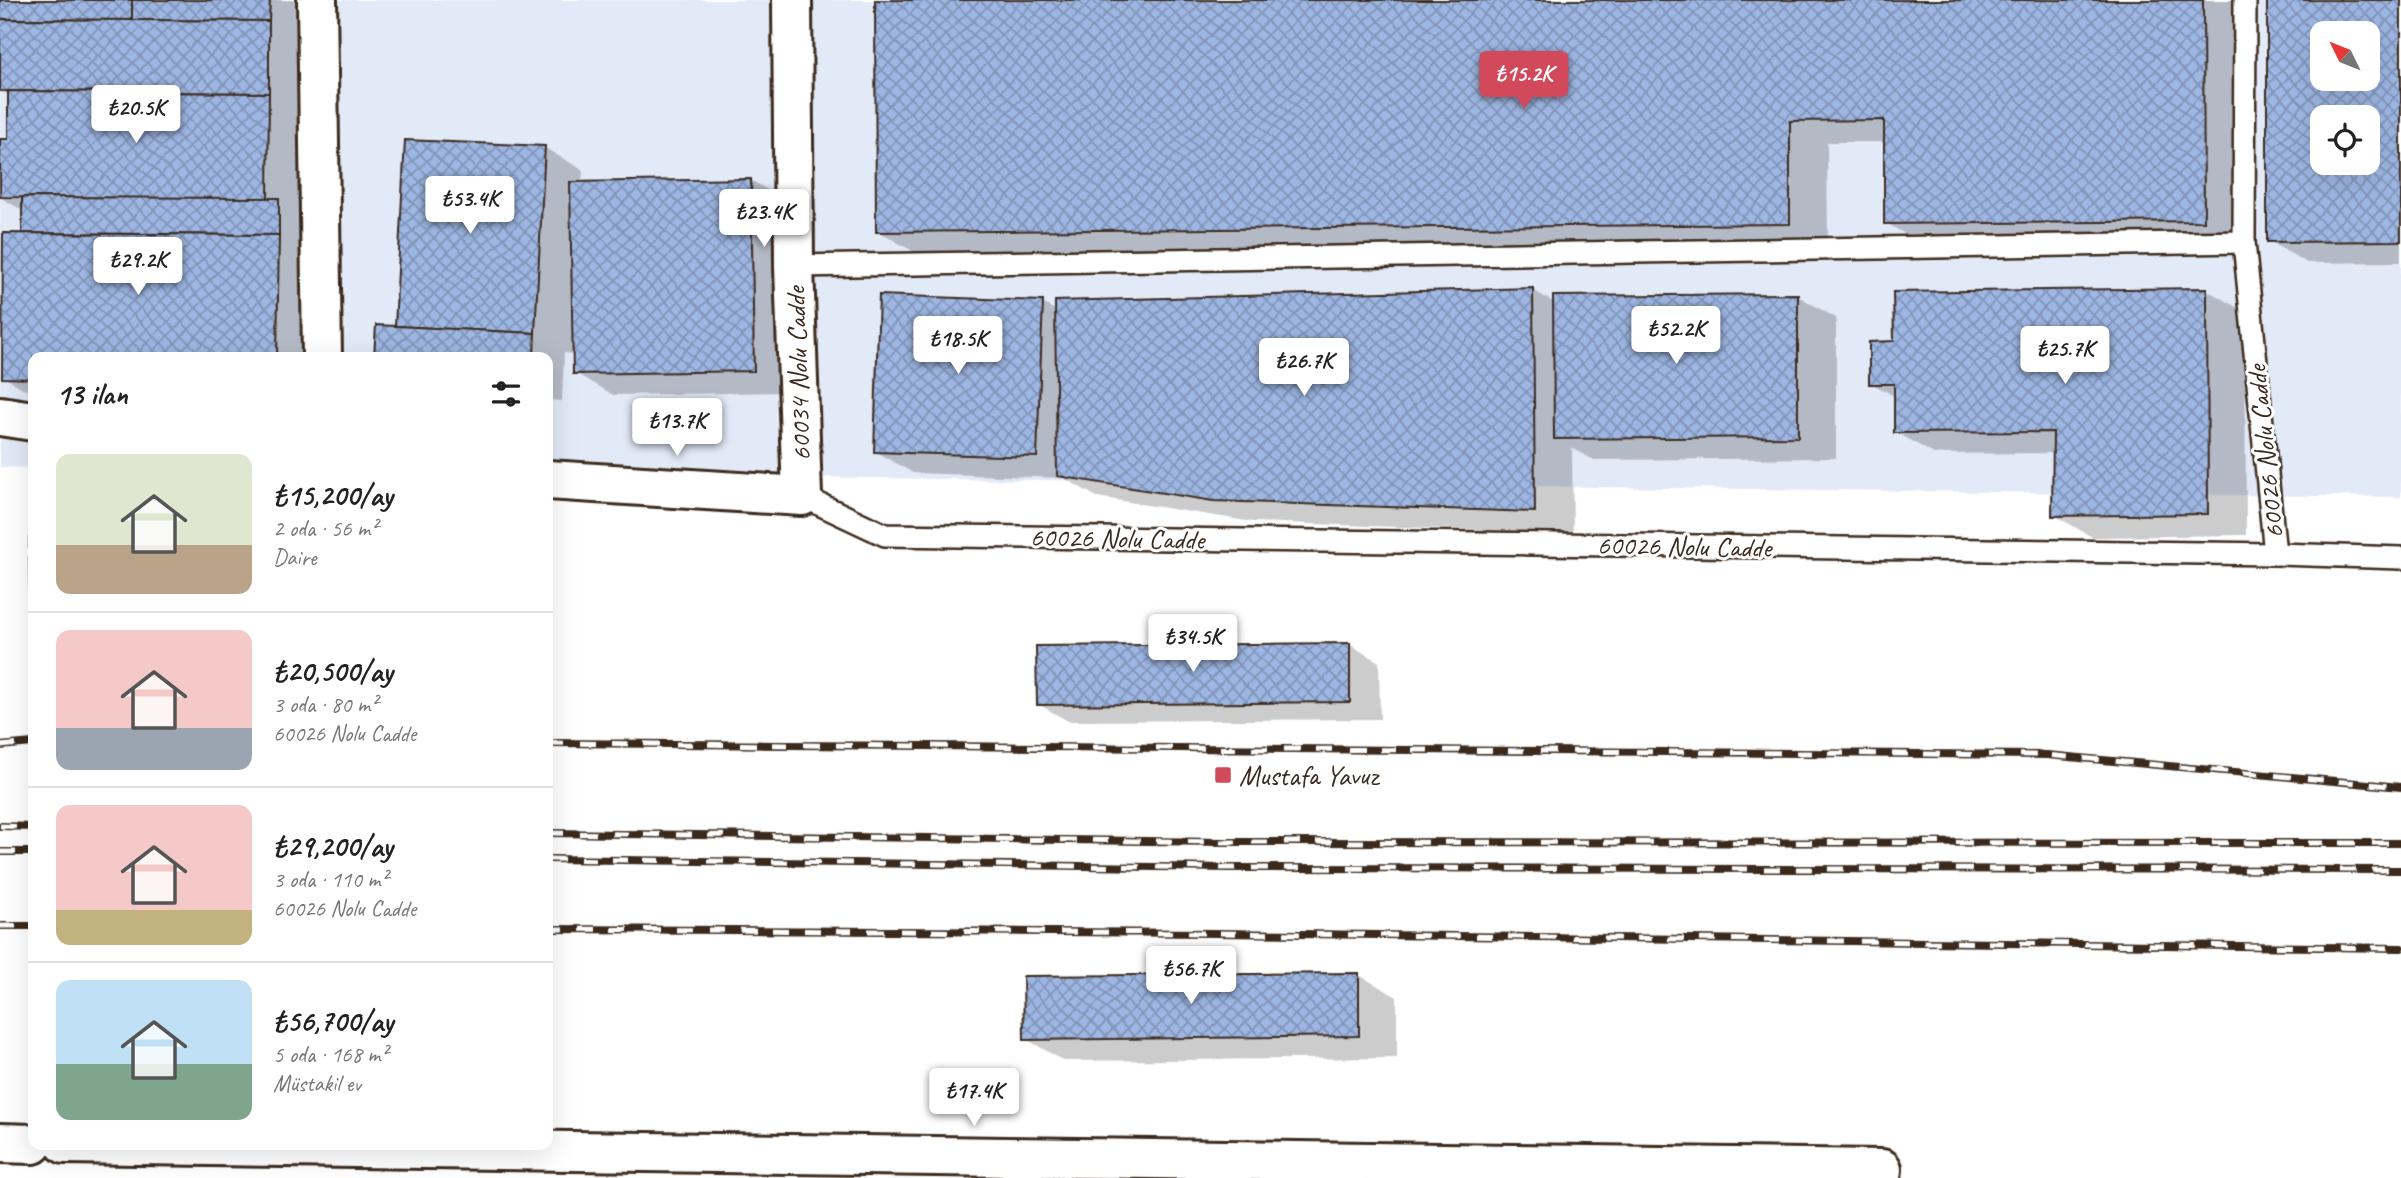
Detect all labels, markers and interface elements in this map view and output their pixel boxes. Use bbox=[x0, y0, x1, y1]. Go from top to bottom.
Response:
north arrow bbox=[2310, 21, 2380, 91]
map controls bbox=[2310, 21, 2380, 175]
pin: ₺15.2K bbox=[1467, 52, 1581, 111]
text: ₺15.2K bbox=[1495, 59, 1553, 88]
pin: ₺20.5K bbox=[79, 86, 193, 145]
text: ₺20.5K bbox=[107, 93, 165, 122]
button: locate bbox=[2310, 105, 2380, 175]
pin: ₺53.4K bbox=[413, 176, 527, 236]
text: ₺53.4K bbox=[441, 184, 499, 213]
pin: ₺23.4K bbox=[707, 190, 821, 249]
text: ₺23.4K bbox=[735, 197, 793, 226]
pin: ₺29.2K bbox=[81, 238, 195, 297]
text: ₺29.2K bbox=[109, 245, 167, 274]
street label: 60034 Nolu Cadde bbox=[777, 284, 819, 462]
pin: ₺52.2K bbox=[1619, 306, 1733, 366]
text: ₺52.2K bbox=[1647, 314, 1705, 343]
pin: ₺18.5K bbox=[901, 316, 1015, 376]
text: ₺18.5K bbox=[929, 324, 987, 353]
pin: ₺25.7K bbox=[2008, 326, 2122, 386]
text: ₺25.7K bbox=[2036, 334, 2094, 363]
pin: ₺26.7K bbox=[1247, 338, 1361, 398]
text: ₺26.7K bbox=[1275, 346, 1333, 375]
street label: 60026 Nolu Cadde bbox=[2238, 362, 2292, 541]
text: 13 ilan bbox=[56, 375, 128, 413]
icon: filters bbox=[487, 375, 525, 413]
pin: ₺13.7K bbox=[620, 398, 734, 458]
text: ₺13.7K bbox=[648, 406, 706, 435]
text: ₺15,200/ay bbox=[273, 476, 392, 514]
icon: home bbox=[112, 482, 196, 566]
text: 2 oda · 56 m² bbox=[273, 514, 377, 543]
street label: 60026 Nolu Cadde bbox=[1030, 519, 1206, 557]
street label: 60026 Nolu Cadde bbox=[1597, 527, 1773, 565]
text: Daire bbox=[273, 543, 316, 572]
pin: ₺34.5K bbox=[1136, 614, 1250, 674]
text: ₺34.5K bbox=[1164, 622, 1222, 651]
text: ₺20,500/ay bbox=[273, 652, 392, 690]
icon: home bbox=[112, 658, 196, 742]
text: 3 oda · 80 m² bbox=[273, 690, 377, 719]
text: 60026 Nolu Cadde bbox=[273, 719, 416, 748]
place label: Mustafa Yavuz bbox=[1239, 758, 1380, 793]
marker: Mustafa Yavuz bbox=[1213, 765, 1233, 785]
text: ₺29,200/ay bbox=[273, 827, 393, 865]
icon: home bbox=[112, 833, 196, 917]
text: 3 oda · 110 m² bbox=[273, 865, 388, 894]
text: 60026 Nolu Cadde bbox=[273, 894, 416, 923]
pin: ₺56.7K bbox=[1134, 946, 1248, 1006]
text: ₺56.7K bbox=[1162, 954, 1220, 983]
text: ₺56,700/ay bbox=[273, 1002, 393, 1040]
icon: home bbox=[112, 1008, 196, 1092]
text: 5 oda · 168 m² bbox=[273, 1040, 388, 1069]
pin: ₺17.4K bbox=[917, 1068, 1031, 1128]
text: Müstakil ev bbox=[273, 1069, 361, 1098]
text: ₺17.4K bbox=[945, 1076, 1003, 1105]

